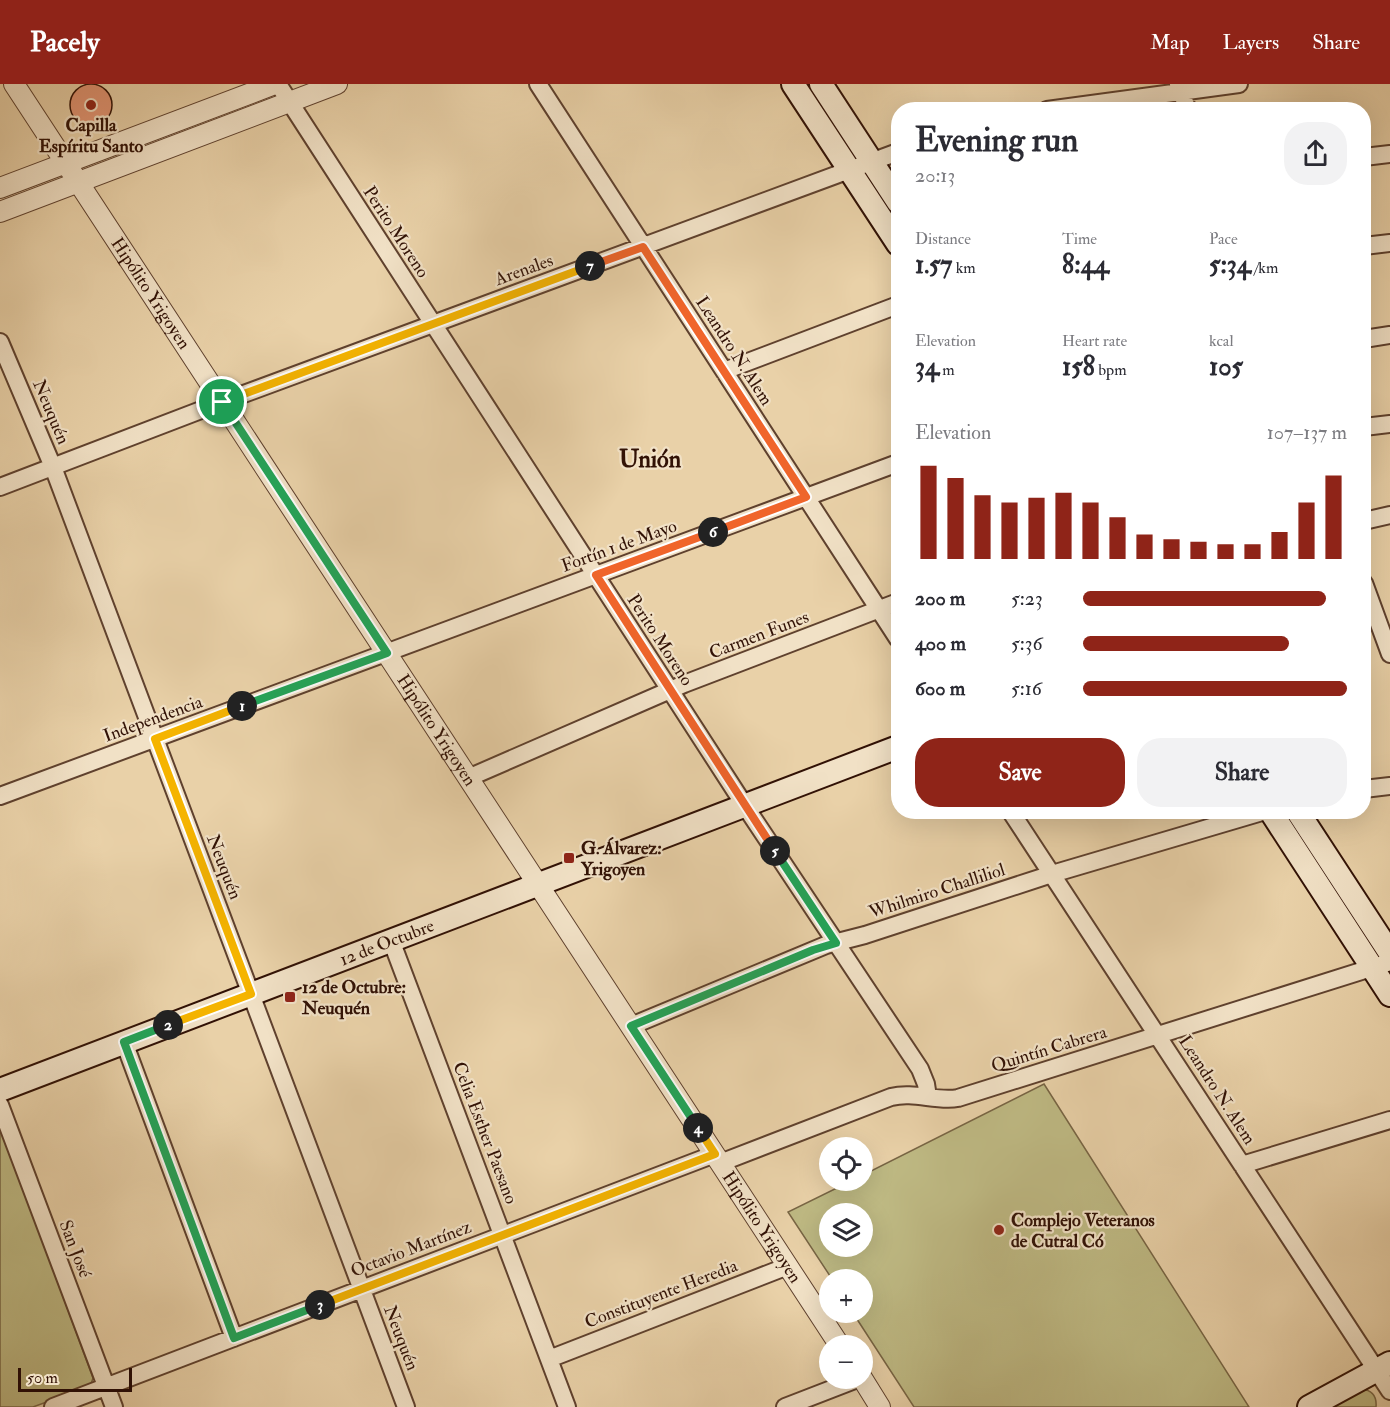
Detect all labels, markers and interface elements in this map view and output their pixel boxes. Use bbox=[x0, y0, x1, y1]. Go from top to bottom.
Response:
text: Pacely bbox=[30, 25, 100, 60]
text: Map bbox=[1150, 29, 1190, 56]
text: Layers bbox=[1223, 29, 1279, 56]
text: Share bbox=[1312, 29, 1360, 56]
marker: Capilla Espíritu Santo bbox=[84, 98, 98, 112]
place label: Capilla Espíritu Santo bbox=[39, 114, 143, 158]
text: Evening run bbox=[915, 120, 1078, 161]
button: share bbox=[1284, 122, 1347, 185]
text: 20:13 bbox=[915, 163, 955, 188]
street label: Perito Moreno bbox=[358, 182, 434, 283]
text: Distance bbox=[915, 229, 971, 249]
text: Time bbox=[1062, 229, 1097, 249]
text: Pace bbox=[1209, 229, 1238, 249]
street label: Hipólito Yrigoyen bbox=[106, 233, 196, 353]
street label: Arenales bbox=[491, 249, 556, 291]
text: 1.57 bbox=[915, 249, 952, 281]
text: 8:44 bbox=[1062, 249, 1109, 281]
text: 5:34 bbox=[1209, 249, 1251, 281]
pin: 7 bbox=[575, 251, 605, 281]
text: 7 bbox=[586, 256, 594, 276]
text: km bbox=[952, 258, 976, 278]
text: /km bbox=[1251, 258, 1278, 278]
street label: Leandro N. Alem bbox=[690, 292, 778, 410]
text: Elevation bbox=[915, 331, 976, 351]
text: Heart rate bbox=[1062, 331, 1127, 351]
text: kcal bbox=[1209, 331, 1234, 351]
text: 34 bbox=[915, 351, 939, 383]
text: 158 bbox=[1062, 351, 1095, 383]
text: 105 bbox=[1209, 351, 1243, 383]
text: m bbox=[939, 360, 955, 380]
text: bpm bbox=[1095, 360, 1127, 380]
street label: Neuquén bbox=[27, 376, 75, 448]
pin bbox=[196, 376, 247, 427]
icon: arrive bbox=[205, 385, 238, 418]
text: Elevation bbox=[915, 420, 991, 445]
text: 107–137 m bbox=[1267, 420, 1347, 445]
district label: Unión bbox=[619, 444, 682, 475]
street label: Fortín 1 de Mayo bbox=[558, 514, 680, 578]
pin: 6 bbox=[698, 517, 728, 547]
text: 6 bbox=[709, 522, 717, 542]
text: 200 m bbox=[915, 586, 965, 611]
text: 5:23 bbox=[1011, 586, 1043, 611]
street label: Perito Moreno bbox=[622, 590, 698, 691]
street label: Carmen Funes bbox=[706, 605, 812, 665]
text: 400 m bbox=[915, 631, 966, 656]
text: 5:36 bbox=[1011, 631, 1043, 656]
street label: Hipólito Yrigoyen bbox=[392, 670, 482, 790]
text: 600 m bbox=[915, 676, 965, 701]
text: 5:16 bbox=[1011, 676, 1042, 701]
street label: Independencia bbox=[100, 690, 206, 748]
pin: 1 bbox=[227, 691, 257, 721]
text: 1 bbox=[239, 696, 245, 716]
button: Save bbox=[915, 738, 1125, 807]
button: Share bbox=[1137, 738, 1347, 807]
street label: Neuquén bbox=[201, 831, 247, 903]
place label: G. Álvarez: Yrigoyen bbox=[580, 836, 662, 881]
pin: 5 bbox=[760, 836, 790, 866]
text: 5 bbox=[771, 841, 779, 861]
marker: G. Álvarez: Yrigoyen bbox=[562, 851, 576, 865]
street label: Whilmiro Challiliol bbox=[865, 858, 1008, 924]
street label: 12 de Octubre bbox=[336, 914, 438, 971]
place label: 12 de Octubre: Neuquén bbox=[301, 976, 406, 1020]
marker: 12 de Octubre: Neuquén bbox=[283, 990, 297, 1004]
pin: 2 bbox=[153, 1010, 183, 1040]
text: 2 bbox=[164, 1015, 172, 1035]
street label: Quintín Cabrera bbox=[988, 1020, 1110, 1077]
street label: Leandro N. Alem bbox=[1173, 1031, 1261, 1149]
street label: Celia Esther Paesano bbox=[447, 1059, 523, 1208]
pin: 4 bbox=[683, 1113, 713, 1143]
text: 4 bbox=[694, 1118, 702, 1138]
map controls bbox=[819, 1137, 873, 1389]
button: locate bbox=[819, 1137, 873, 1191]
street label: Hipólito Yrigoyen bbox=[717, 1167, 807, 1287]
button: layers bbox=[819, 1203, 873, 1257]
place label: Complejo Veteranos de Cutral Có bbox=[1011, 1209, 1155, 1253]
street label: Octavio Martínez bbox=[347, 1215, 475, 1283]
street label: San José bbox=[54, 1217, 97, 1281]
marker: Complejo Veteranos de Cutral Có bbox=[992, 1223, 1006, 1237]
street label: Constituyente Heredia bbox=[581, 1254, 741, 1334]
button: + bbox=[819, 1269, 873, 1323]
pin: 3 bbox=[305, 1290, 335, 1320]
text: 3 bbox=[317, 1295, 323, 1315]
street label: Neuquén bbox=[378, 1302, 424, 1374]
button: − bbox=[819, 1335, 873, 1389]
scale bar bbox=[18, 1365, 132, 1392]
text: 50 m bbox=[27, 1368, 58, 1388]

